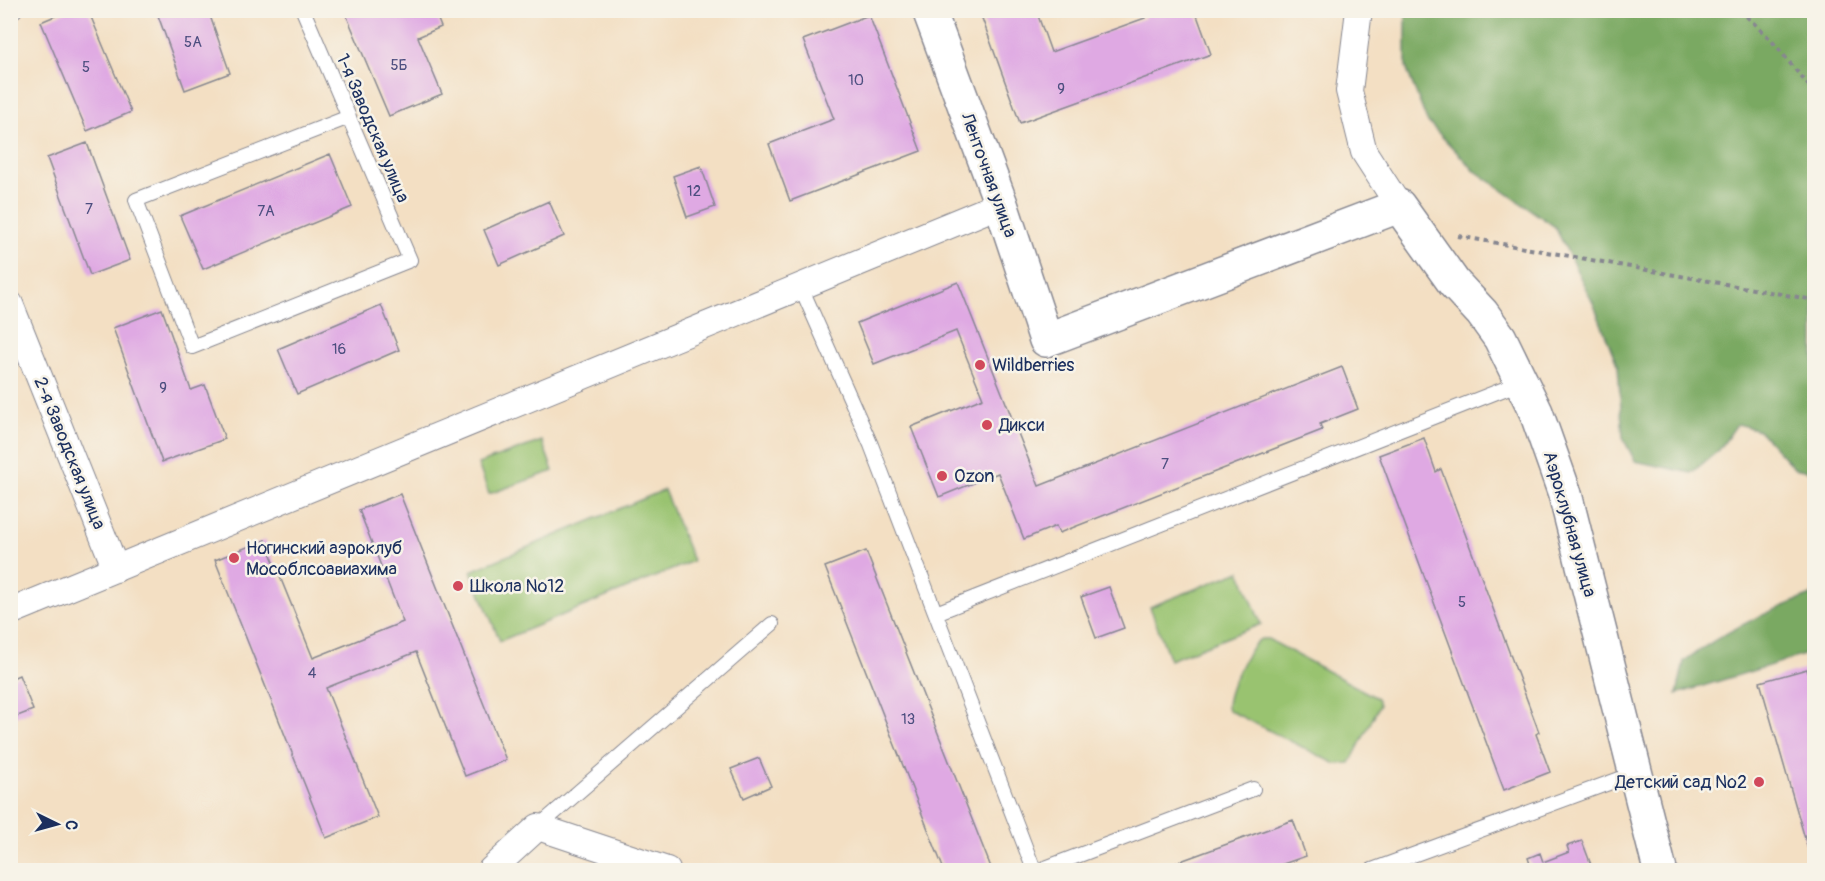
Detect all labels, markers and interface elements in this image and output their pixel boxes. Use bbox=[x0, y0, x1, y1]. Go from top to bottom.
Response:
house number: 5А bbox=[184, 33, 202, 52]
street label: 1-я Заводская улица bbox=[331, 50, 414, 206]
house number: 5Б bbox=[390, 56, 408, 75]
house number: 5 bbox=[82, 58, 90, 77]
house number: 10 bbox=[848, 71, 864, 90]
house number: 9 bbox=[1057, 80, 1065, 99]
street label: Ленточная улица bbox=[955, 109, 1022, 241]
house number: 12 bbox=[687, 182, 701, 201]
house number: 7 bbox=[85, 200, 93, 219]
house number: 7А bbox=[257, 202, 275, 221]
house number: 16 bbox=[332, 340, 346, 359]
place label: Wildberries bbox=[992, 354, 1074, 377]
marker: Wildberries bbox=[973, 358, 987, 372]
street label: 2-я Заводская улица bbox=[28, 374, 111, 533]
house number: 9 bbox=[159, 379, 167, 398]
place label: Дикси bbox=[998, 414, 1044, 437]
marker: Дикси bbox=[980, 418, 994, 432]
street label: Аэроклубная улица bbox=[1538, 448, 1601, 600]
house number: 7 bbox=[1161, 455, 1169, 474]
place label: Ozon bbox=[954, 465, 994, 488]
marker: Ozon bbox=[935, 469, 949, 483]
place label: Ногинский аэроклуб Мособлсоавиахима bbox=[246, 537, 402, 581]
marker: Ногинский аэроклуб Мособлсоавиахима bbox=[227, 551, 241, 565]
place label: Школа №12 bbox=[470, 575, 564, 598]
marker: Школа №12 bbox=[451, 579, 465, 593]
house number: 5 bbox=[1458, 593, 1466, 612]
house number: 4 bbox=[308, 664, 317, 683]
house number: 13 bbox=[901, 710, 915, 729]
place label: Детский сад №2 bbox=[1614, 771, 1747, 794]
marker: Детский сад №2 bbox=[1752, 775, 1766, 789]
north arrow bbox=[27, 794, 87, 854]
text: С bbox=[61, 819, 81, 831]

